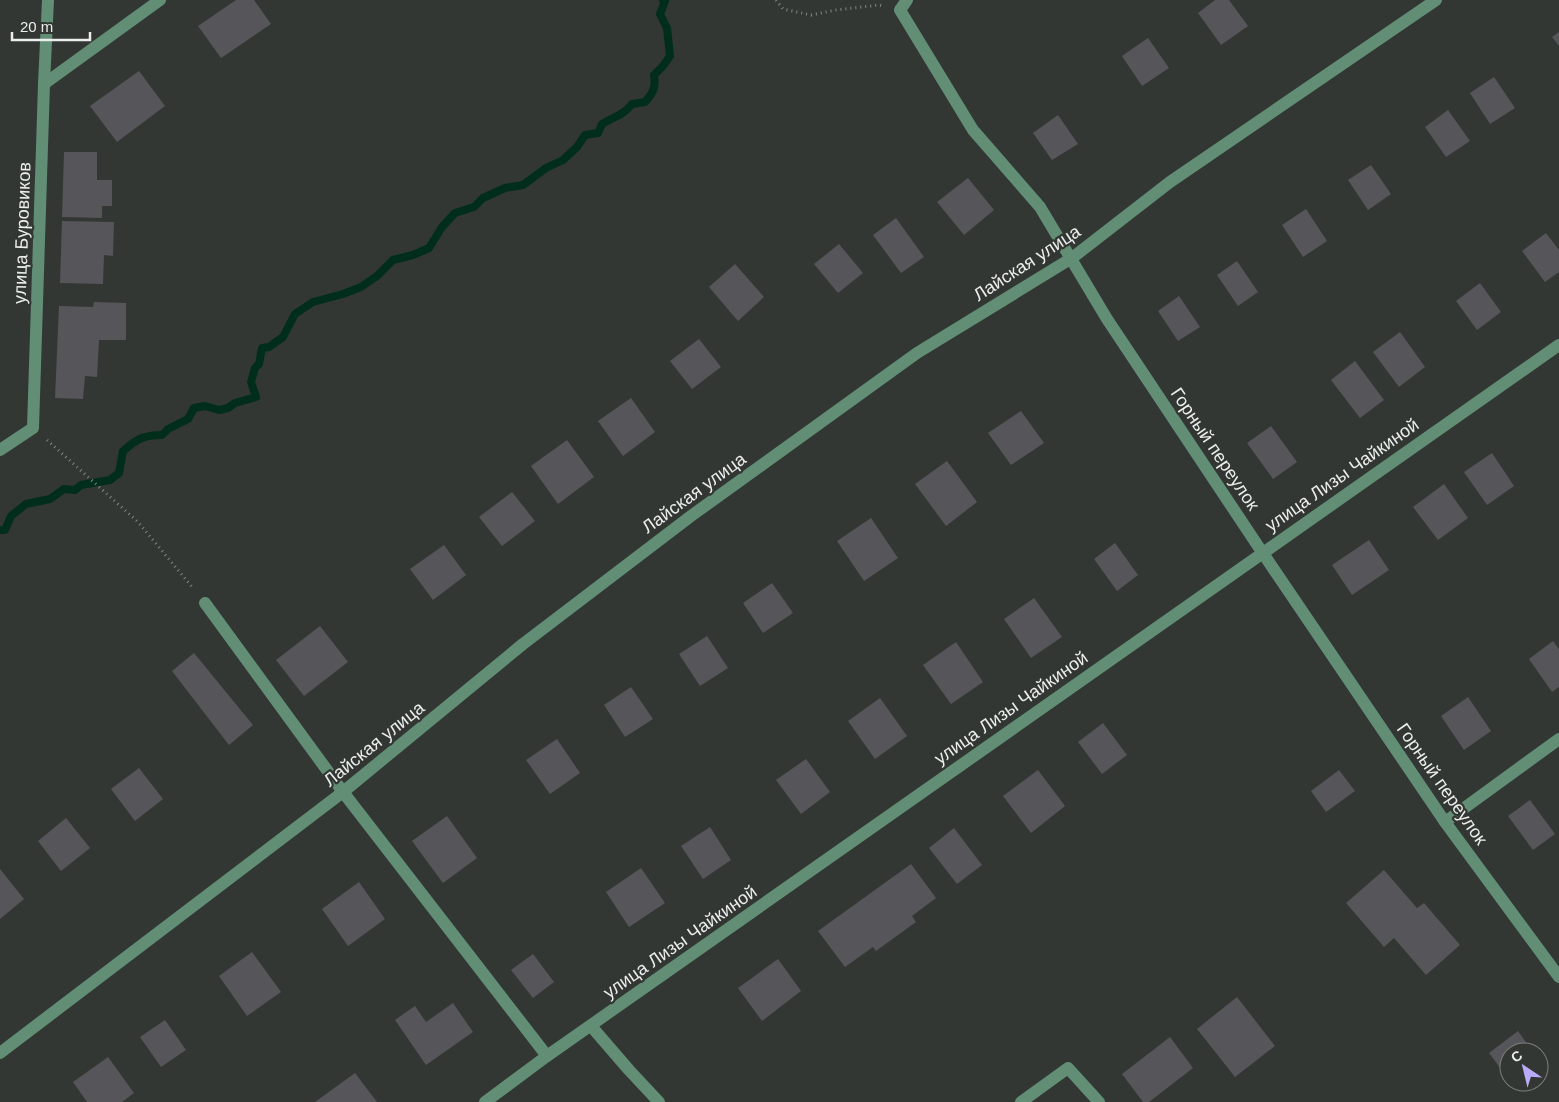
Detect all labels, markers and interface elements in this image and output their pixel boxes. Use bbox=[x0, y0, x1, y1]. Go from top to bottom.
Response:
scale bar bbox=[12, 10, 90, 42]
text: 20 m bbox=[20, 18, 53, 35]
street label: улица Буровиков bbox=[10, 162, 34, 304]
street label: Лайская улица bbox=[970, 220, 1085, 305]
street label: Горный переулок bbox=[1167, 384, 1263, 514]
street label: улица Лизы Чайкиной bbox=[1261, 414, 1423, 536]
street label: Лайская улица bbox=[638, 448, 751, 537]
street label: улица Лизы Чайкиной bbox=[930, 647, 1092, 769]
street label: Лайская улица bbox=[320, 697, 429, 791]
street label: Горный переулок bbox=[1393, 720, 1491, 849]
street label: улица Лизы Чайкиной bbox=[599, 881, 761, 1003]
north arrow bbox=[1499, 1042, 1549, 1092]
text: С bbox=[1508, 1047, 1525, 1066]

